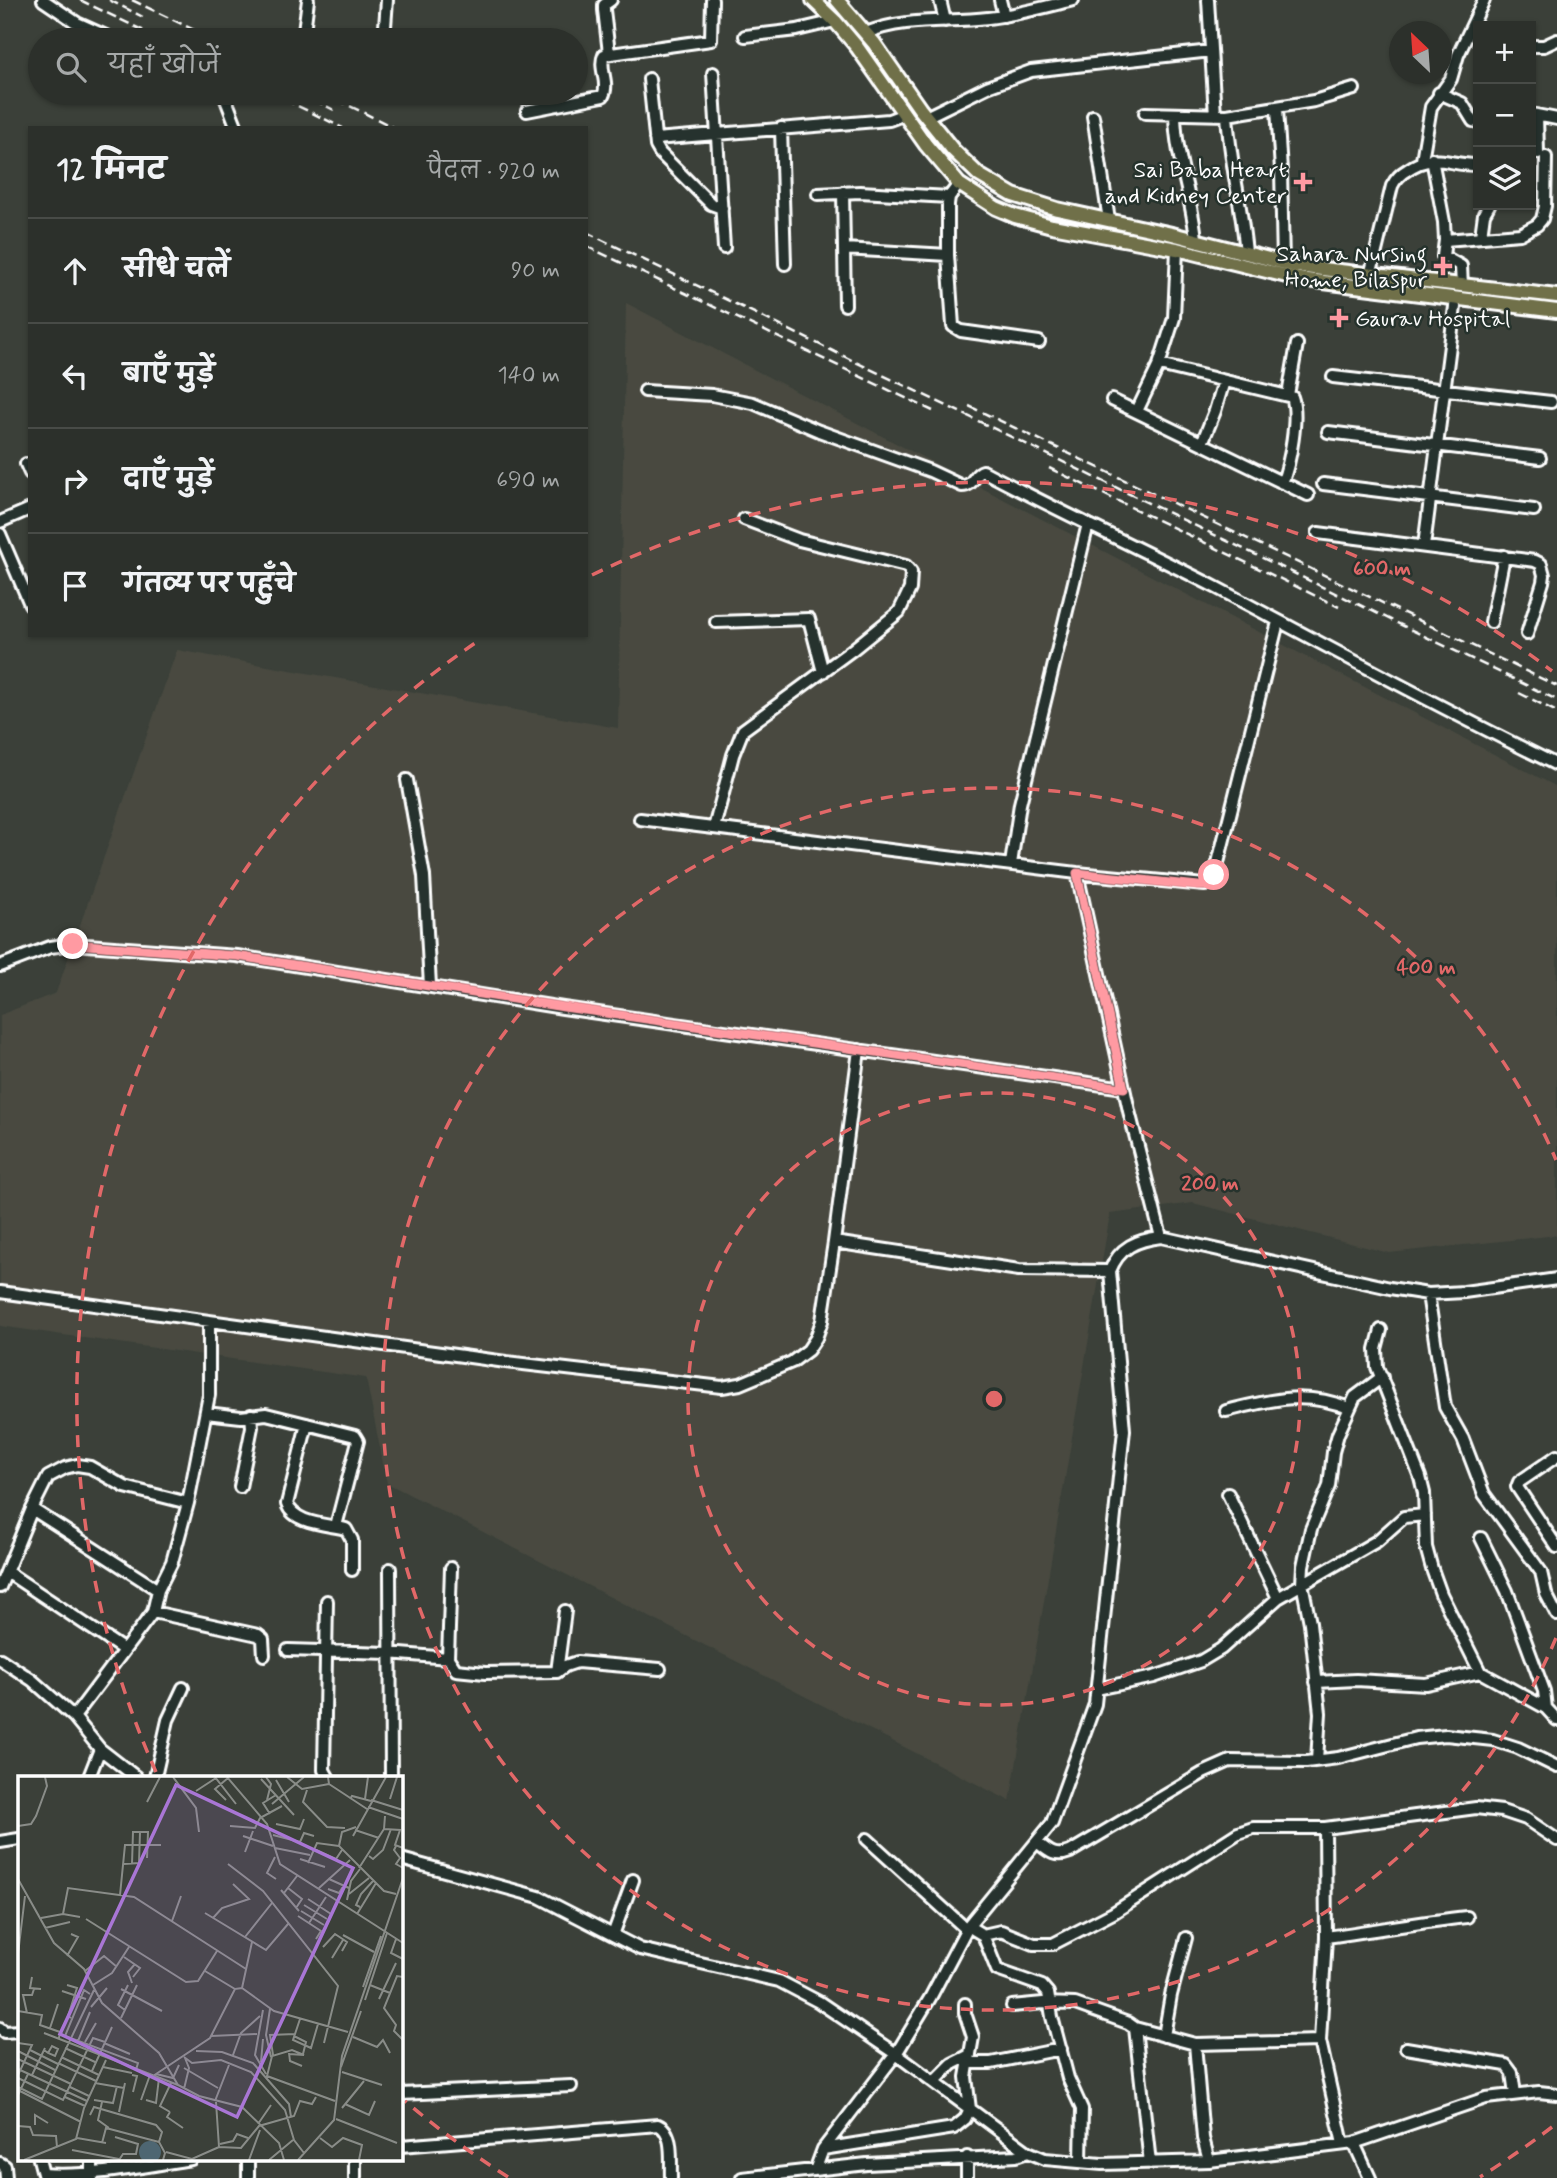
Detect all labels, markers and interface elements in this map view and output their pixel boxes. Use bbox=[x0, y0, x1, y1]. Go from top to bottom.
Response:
north arrow bbox=[1389, 21, 1452, 84]
map controls bbox=[1473, 21, 1536, 210]
button: + bbox=[1473, 21, 1536, 84]
search box bbox=[28, 28, 588, 105]
icon: search bbox=[52, 48, 90, 86]
text: यहाँ खोजें bbox=[108, 49, 220, 83]
button: − bbox=[1473, 84, 1536, 147]
button: layers bbox=[1473, 147, 1536, 210]
text: 12 मिनट bbox=[56, 151, 166, 190]
place label: Sai Baba Heart and Kidney Center bbox=[1105, 156, 1287, 212]
text: पैदल · 920 m bbox=[427, 157, 560, 187]
marker: Sai Baba Heart and Kidney Center bbox=[1293, 172, 1313, 192]
place label: Sahara Nursing Home, Bilaspur bbox=[1276, 240, 1427, 296]
icon: ahead bbox=[56, 252, 94, 290]
text: सीधे चलें bbox=[123, 253, 230, 287]
text: 90 m bbox=[511, 256, 560, 286]
marker: Sahara Nursing Home, Bilaspur bbox=[1433, 256, 1453, 276]
place label: Gaurav Hospital bbox=[1355, 305, 1510, 335]
marker: Gaurav Hospital bbox=[1329, 308, 1349, 328]
icon: left bbox=[56, 357, 94, 395]
text: बाएँ मुड़ें bbox=[123, 358, 215, 392]
text: 140 m bbox=[497, 361, 560, 391]
icon: right bbox=[56, 462, 94, 500]
text: दाएँ मुड़ें bbox=[123, 463, 214, 497]
text: 690 m bbox=[496, 466, 560, 496]
text: 600 m bbox=[1353, 555, 1411, 583]
icon: arrive bbox=[56, 567, 94, 605]
text: गंतव्य पर पहुँचे bbox=[123, 568, 295, 602]
route start bbox=[1198, 859, 1229, 890]
route end bbox=[57, 928, 88, 959]
text: 400 m bbox=[1396, 954, 1456, 982]
text: 200 m bbox=[1181, 1170, 1239, 1198]
centre of rings bbox=[982, 1387, 1006, 1411]
inset map bbox=[18, 1776, 402, 2160]

